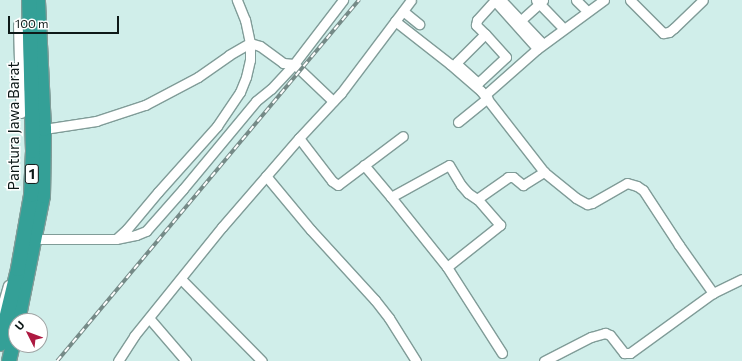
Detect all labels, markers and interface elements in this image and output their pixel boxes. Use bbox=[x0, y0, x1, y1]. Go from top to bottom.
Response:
scale bar bbox=[10, 8, 121, 34]
text: 100 m bbox=[15, 16, 49, 30]
street label: Pantura Jawa Barat bbox=[5, 62, 23, 190]
road number: 1 bbox=[24, 162, 40, 186]
north arrow bbox=[8, 313, 48, 353]
text: U bbox=[12, 318, 27, 333]

